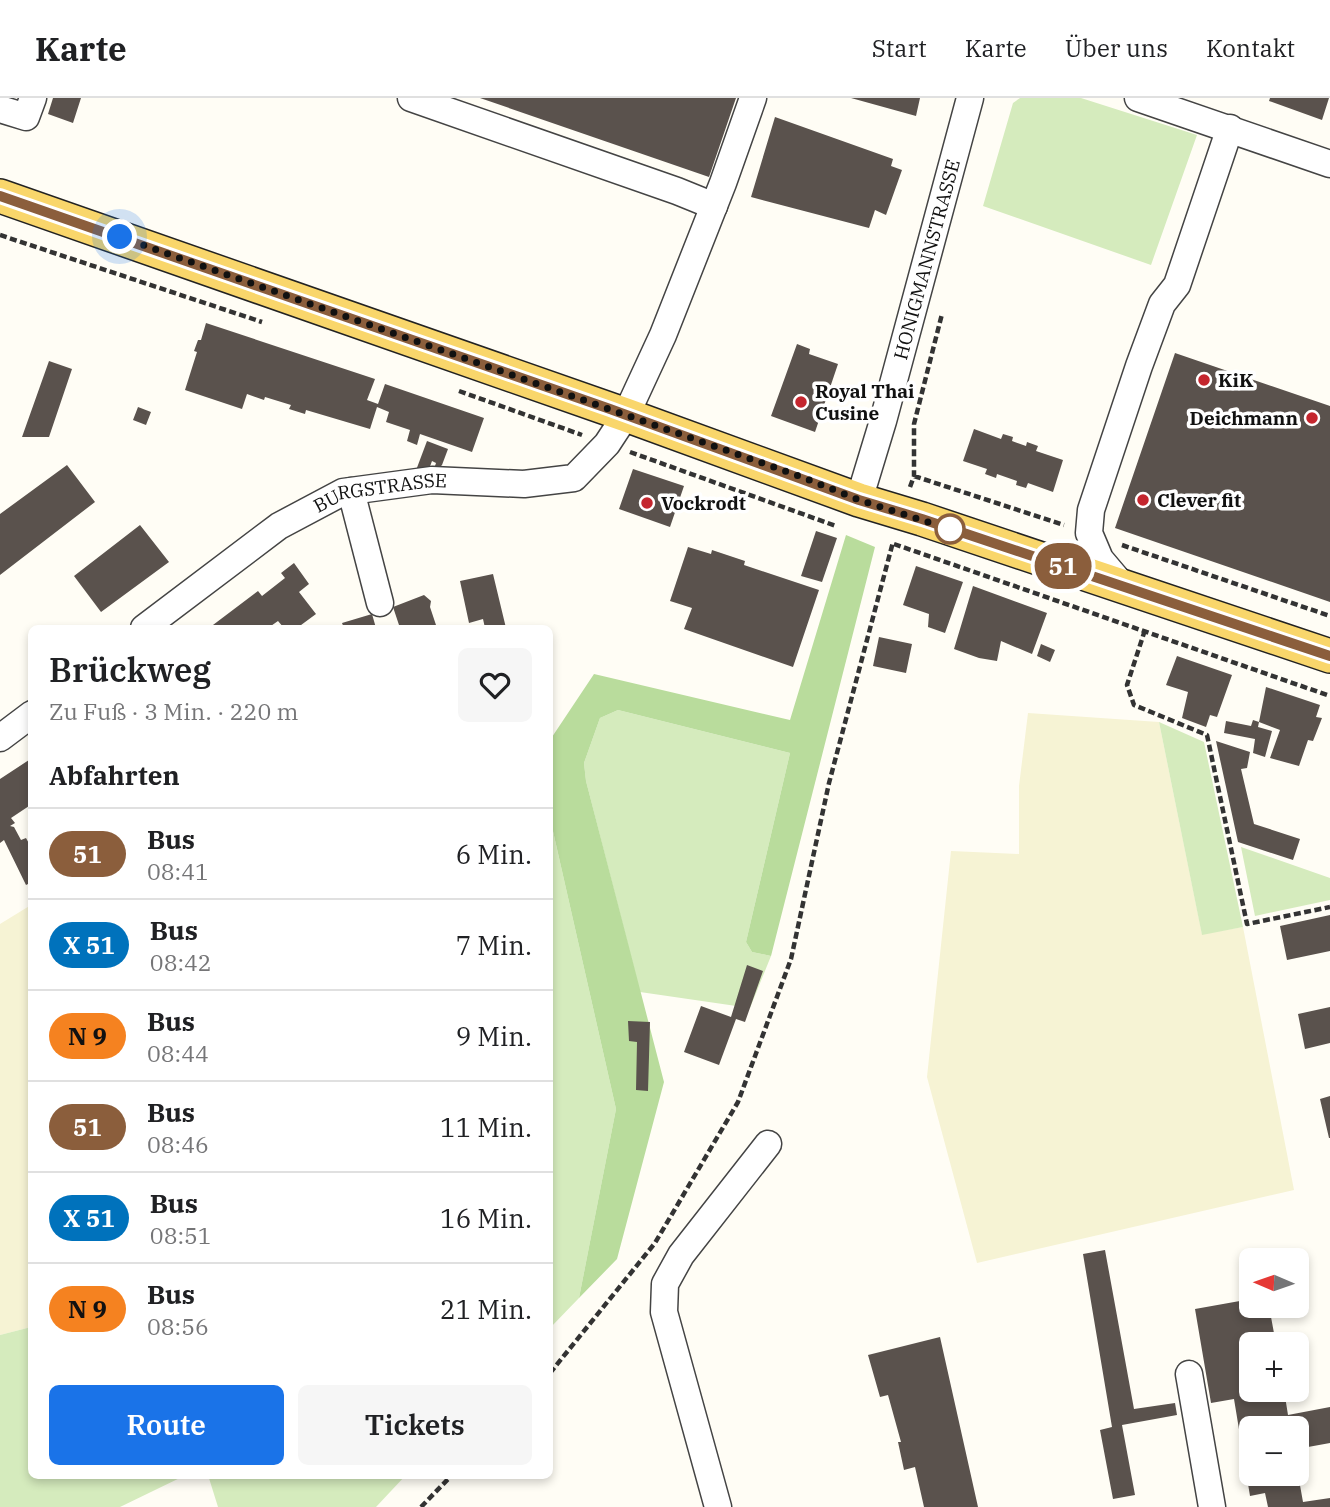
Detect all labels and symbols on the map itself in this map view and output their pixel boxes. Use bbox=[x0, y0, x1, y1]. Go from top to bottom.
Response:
street label: HONIGMANNSTRASSE bbox=[888, 156, 965, 362]
your location bbox=[102, 219, 137, 254]
place label: KiK bbox=[1218, 368, 1254, 392]
marker: KiK bbox=[1196, 372, 1212, 388]
place label: Royal Thai Cusine bbox=[815, 379, 914, 425]
marker: Royal Thai Cusine bbox=[793, 394, 809, 410]
place label: Deichmann bbox=[1190, 406, 1298, 430]
marker: Deichmann bbox=[1304, 410, 1320, 426]
street label: BURGSTRASSE bbox=[309, 468, 447, 518]
place label: Clever fit bbox=[1157, 488, 1241, 512]
place label: Vockrodt bbox=[661, 491, 746, 515]
marker: Clever fit bbox=[1135, 492, 1151, 508]
marker: Vockrodt bbox=[639, 495, 655, 511]
unlabelled marker bbox=[935, 514, 965, 544]
line badge: 51 bbox=[1032, 543, 1094, 589]
north arrow bbox=[1239, 1248, 1309, 1318]

